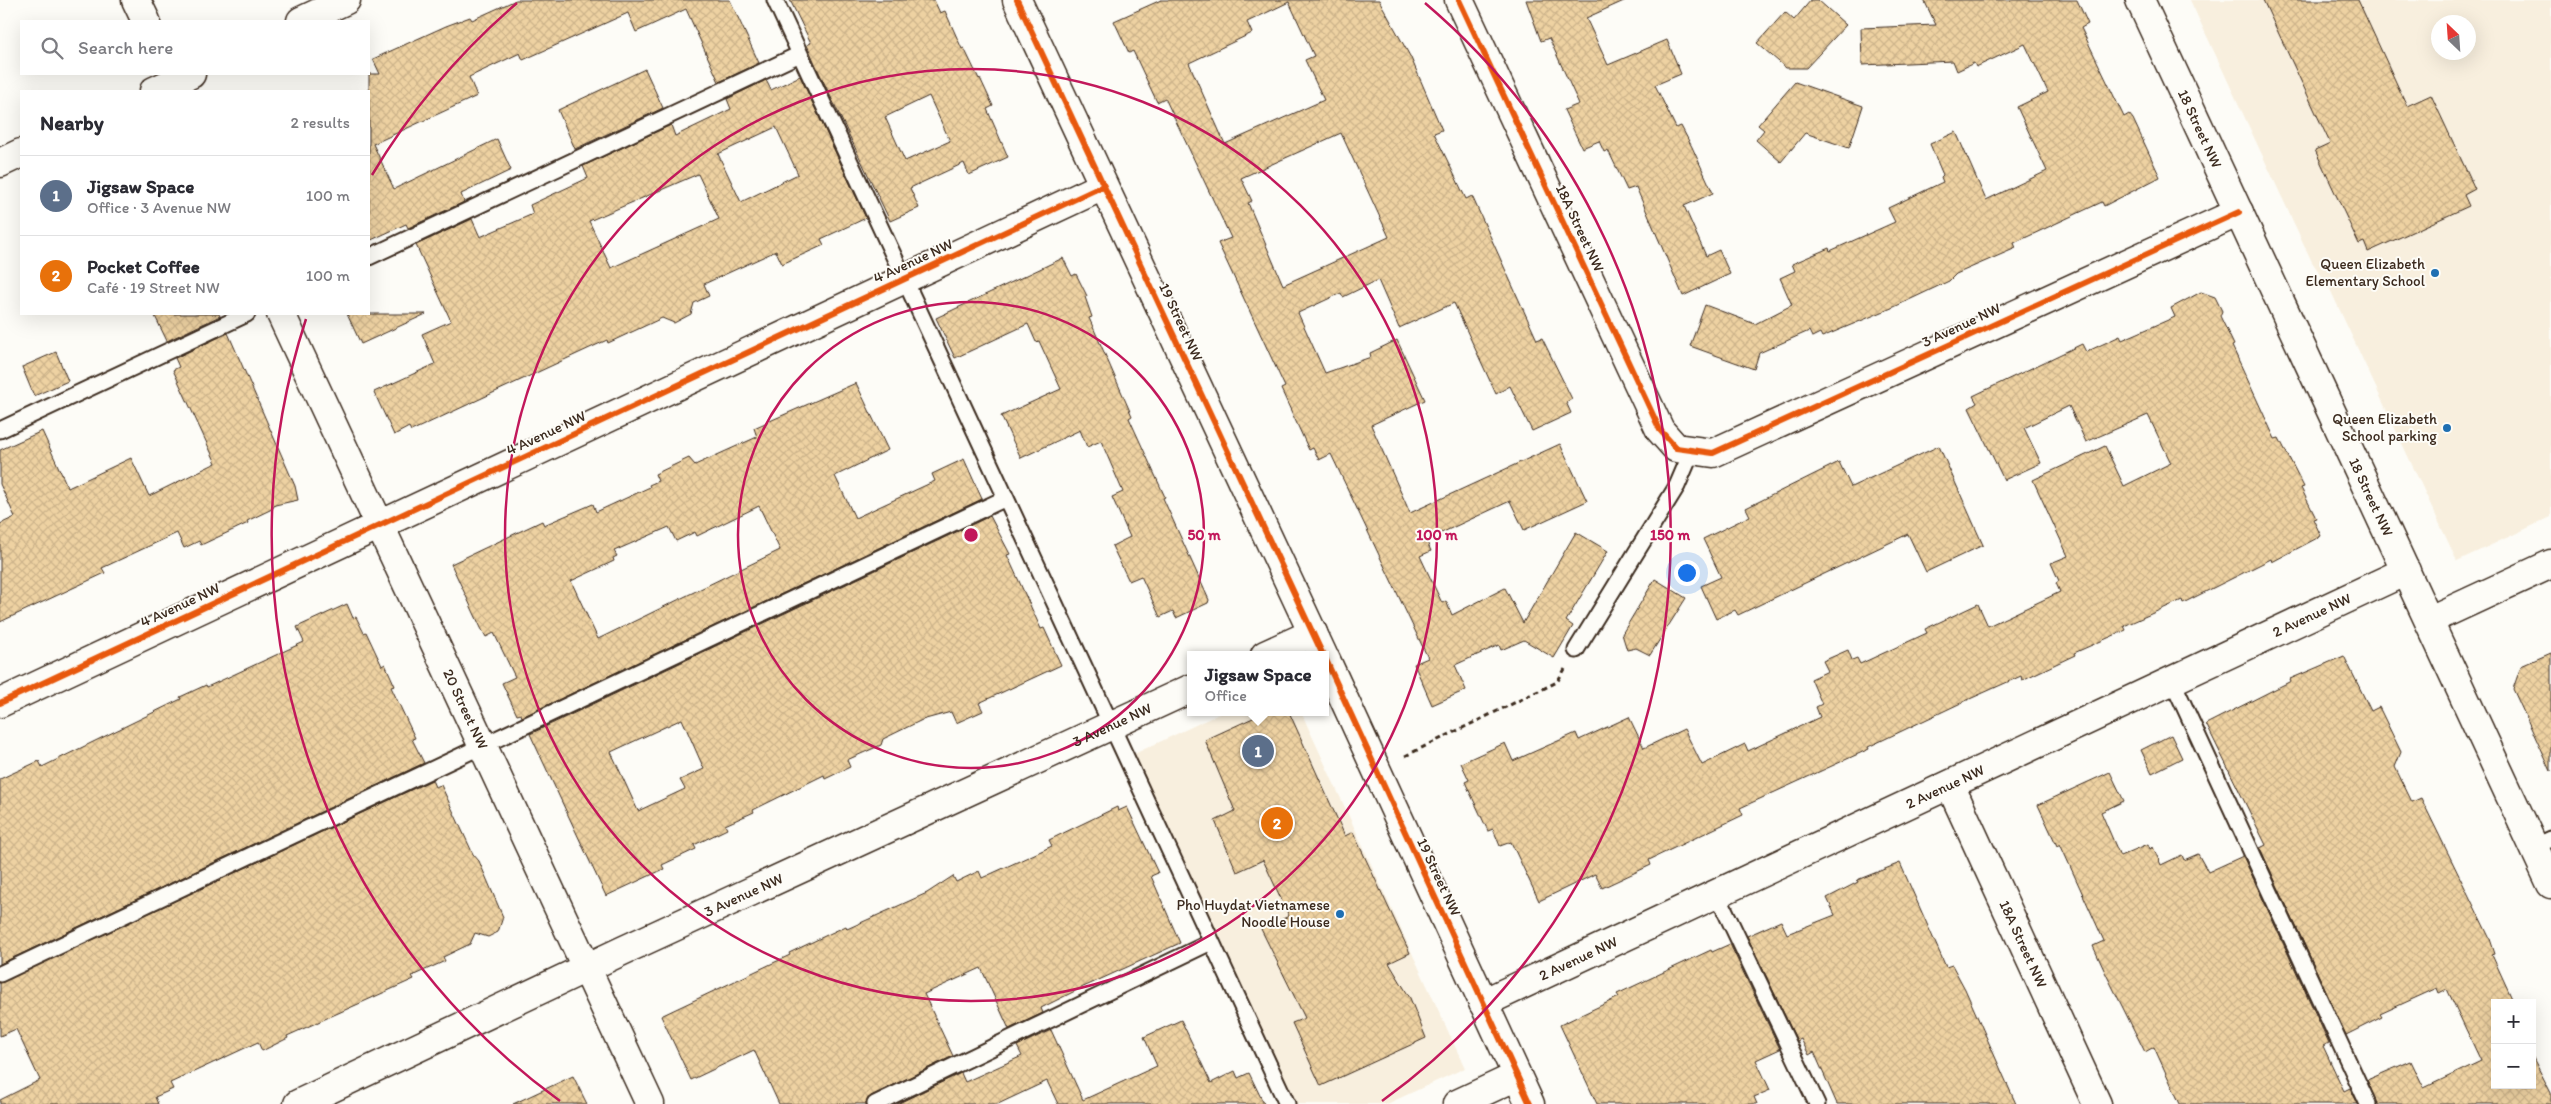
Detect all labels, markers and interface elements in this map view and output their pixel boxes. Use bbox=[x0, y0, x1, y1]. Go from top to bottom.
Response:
north arrow bbox=[2431, 15, 2476, 60]
search box bbox=[20, 20, 370, 75]
icon: search bbox=[38, 34, 66, 62]
text: Search here bbox=[78, 36, 173, 59]
street label: 18 Street NW bbox=[2174, 87, 2226, 171]
text: Nearby bbox=[40, 110, 104, 135]
text: 2 results bbox=[290, 113, 350, 132]
text: Jigsaw Space bbox=[87, 175, 194, 198]
street label: 18A Street NW bbox=[1552, 182, 1608, 275]
text: 1 bbox=[52, 186, 60, 205]
text: 100 m bbox=[306, 186, 350, 205]
text: Office · 3 Avenue NW bbox=[87, 198, 231, 217]
street label: 4 Avenue NW bbox=[870, 235, 956, 287]
text: Pocket Coffee bbox=[87, 255, 200, 278]
place label: Queen Elizabeth Elementary School bbox=[2305, 255, 2426, 290]
text: 2 bbox=[52, 266, 60, 285]
text: 100 m bbox=[306, 266, 350, 285]
marker: Queen Elizabeth Elementary School bbox=[2429, 267, 2441, 279]
text: Café · 19 Street NW bbox=[87, 278, 220, 297]
street label: 19 Street NW bbox=[1155, 280, 1207, 364]
street label: 3 Avenue NW bbox=[1919, 299, 2003, 351]
street label: 4 Avenue NW bbox=[503, 407, 589, 459]
place label: Queen Elizabeth School parking bbox=[2332, 410, 2437, 445]
marker: Queen Elizabeth School parking bbox=[2441, 422, 2453, 434]
street label: 18 Street NW bbox=[2345, 455, 2397, 539]
centre of rings bbox=[962, 526, 980, 544]
text: 50 m bbox=[1187, 526, 1221, 544]
text: 100 m bbox=[1416, 526, 1458, 544]
text: 150 m bbox=[1650, 526, 1690, 544]
your location bbox=[1674, 560, 1700, 586]
street label: 4 Avenue NW bbox=[137, 579, 223, 631]
street label: 2 Avenue NW bbox=[2270, 589, 2354, 641]
popup bbox=[1187, 651, 1329, 716]
text: Jigsaw Space bbox=[1204, 663, 1312, 686]
street label: 20 Street NW bbox=[439, 666, 492, 752]
text: Office bbox=[1204, 686, 1247, 705]
street label: 3 Avenue NW bbox=[1070, 699, 1155, 751]
pin: 1 bbox=[1242, 732, 1274, 770]
street label: 2 Avenue NW bbox=[1903, 761, 1987, 813]
pin: 2 bbox=[1261, 804, 1293, 842]
street label: 19 Street NW bbox=[1413, 835, 1465, 919]
street label: 3 Avenue NW bbox=[701, 869, 786, 921]
place label: Pho Huydat Vietnamese Noodle House bbox=[1176, 896, 1330, 931]
street label: 18A Street NW bbox=[1995, 897, 2051, 991]
marker: Pho Huydat Vietnamese Noodle House bbox=[1334, 908, 1346, 920]
street label: 2 Avenue NW bbox=[1536, 932, 1620, 985]
map controls bbox=[2491, 999, 2536, 1089]
button: + bbox=[2491, 999, 2536, 1044]
button: − bbox=[2491, 1044, 2536, 1089]

